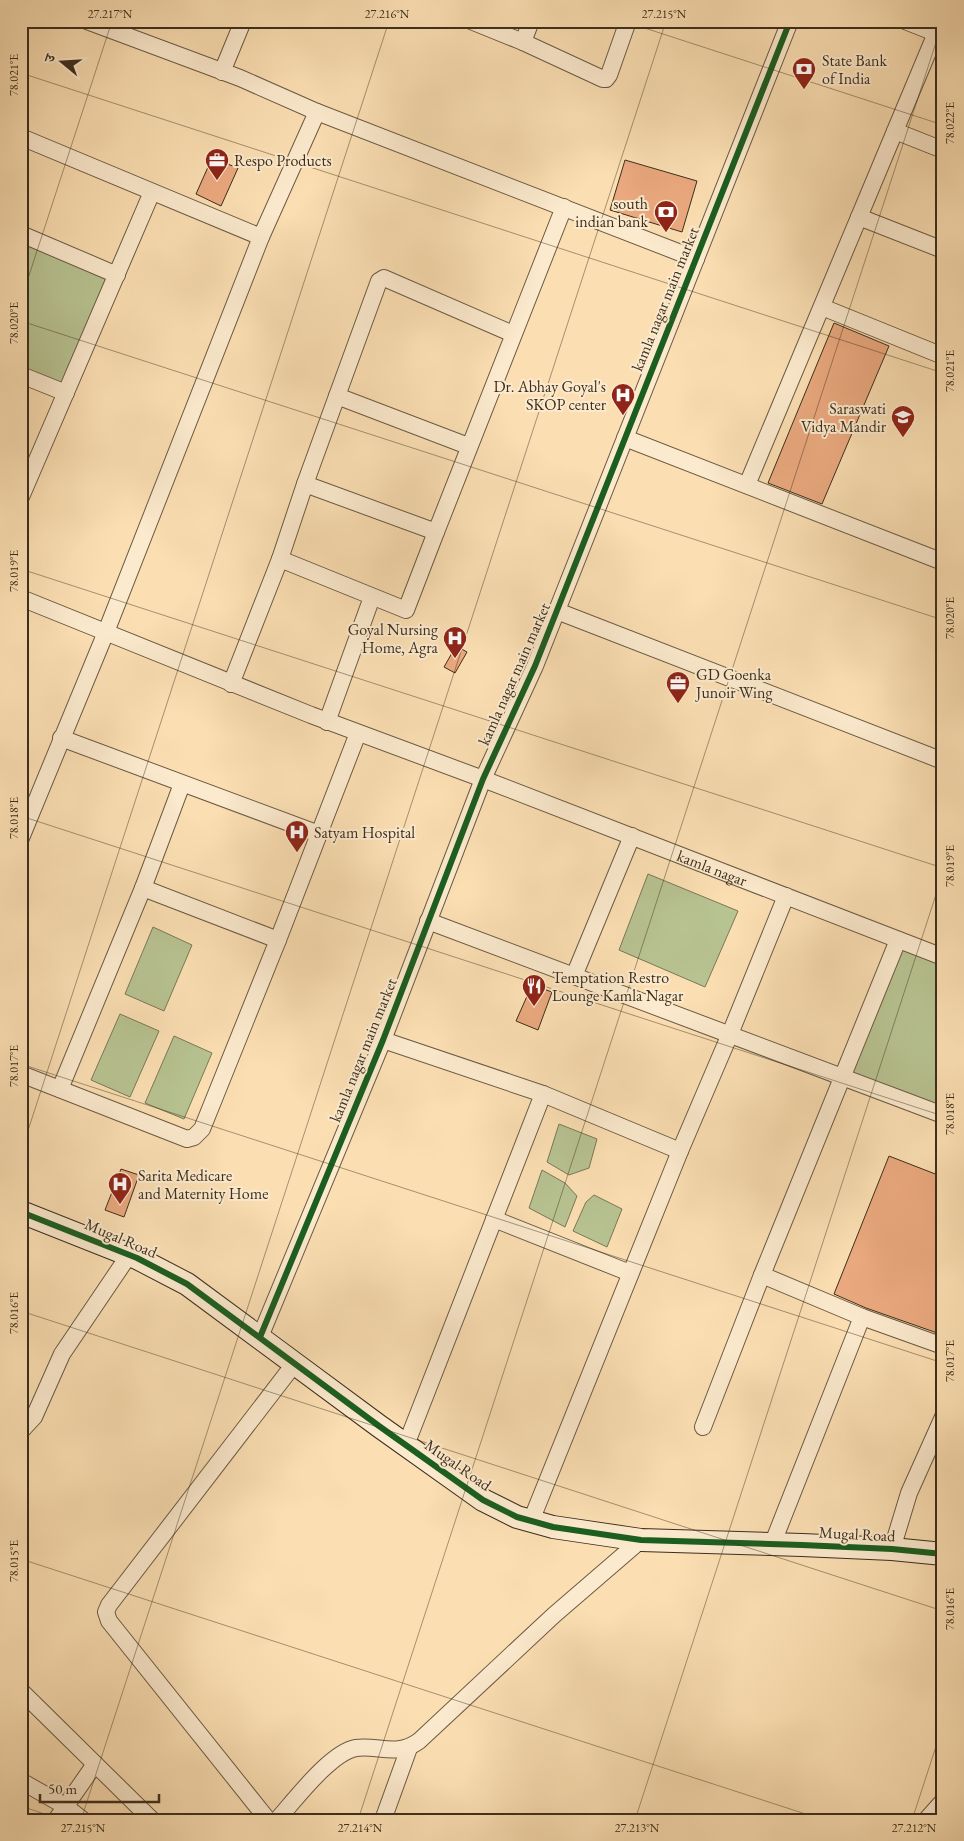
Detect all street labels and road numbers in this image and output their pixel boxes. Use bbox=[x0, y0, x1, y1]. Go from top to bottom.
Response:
street label: kamla nagar main market bbox=[626, 224, 704, 374]
street label: kamla nagar main market bbox=[473, 599, 555, 749]
street label: kamla nagar bbox=[674, 845, 751, 891]
street label: kamla nagar main market bbox=[324, 975, 402, 1125]
street label: Mugal Road bbox=[82, 1213, 161, 1263]
street label: Mugal Road bbox=[421, 1434, 496, 1496]
street label: Mugal Road bbox=[818, 1522, 897, 1547]

